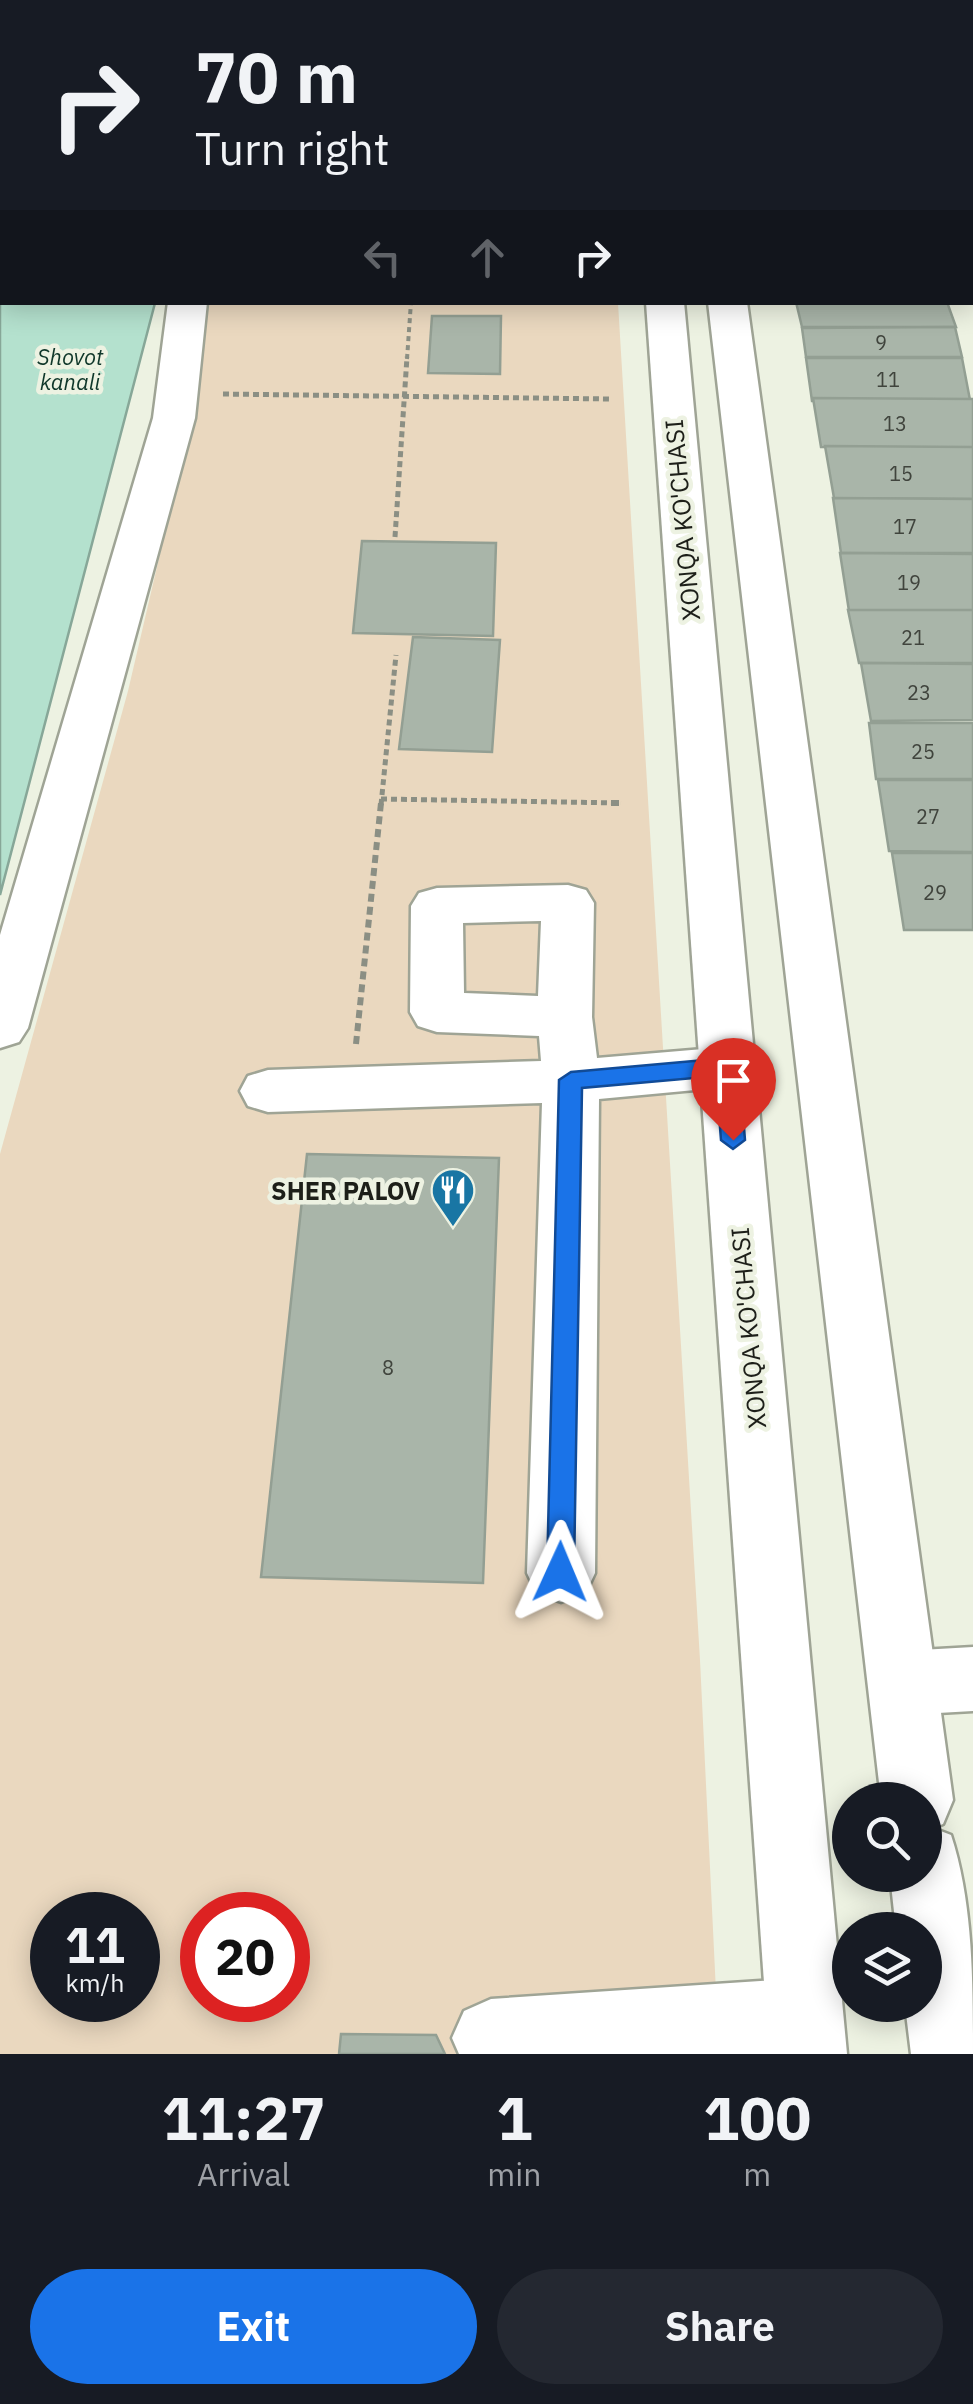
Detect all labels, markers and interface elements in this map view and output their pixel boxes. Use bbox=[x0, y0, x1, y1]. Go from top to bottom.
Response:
text: 70 m bbox=[195, 31, 358, 122]
icon: right bbox=[30, 40, 160, 170]
text: Turn right bbox=[195, 119, 390, 177]
icon: left bbox=[355, 230, 410, 285]
icon: ahead bbox=[460, 230, 515, 285]
icon: right bbox=[565, 230, 620, 285]
house number: 9 bbox=[875, 329, 887, 356]
water label: Shovot kanali bbox=[37, 342, 104, 396]
house number: 11 bbox=[876, 366, 900, 393]
house number: 13 bbox=[883, 410, 907, 437]
street label: XONQA KO'CHASI bbox=[657, 418, 707, 622]
house number: 15 bbox=[889, 460, 913, 487]
house number: 17 bbox=[893, 513, 917, 540]
house number: 19 bbox=[897, 569, 921, 596]
house number: 21 bbox=[901, 624, 925, 651]
house number: 23 bbox=[907, 679, 931, 706]
house number: 25 bbox=[911, 738, 935, 765]
house number: 27 bbox=[916, 803, 940, 830]
house number: 29 bbox=[923, 879, 947, 906]
pin bbox=[691, 1038, 776, 1141]
icon: arrive bbox=[706, 1053, 761, 1108]
restaurant icon: SHER PALOV bbox=[430, 1167, 476, 1228]
place label: SHER PALOV bbox=[271, 1174, 420, 1207]
street label: XONQA KO'CHASI bbox=[723, 1226, 773, 1430]
house number: 8 bbox=[382, 1354, 394, 1381]
position arrow bbox=[508, 1520, 612, 1624]
map controls bbox=[832, 1782, 942, 2022]
button: search bbox=[832, 1782, 942, 1892]
speed limit sign: 20 bbox=[180, 1892, 310, 2022]
text: 11 bbox=[65, 1912, 125, 1977]
button: layers bbox=[832, 1912, 942, 2022]
text: km/h bbox=[66, 1966, 124, 1999]
text: 11:27 bbox=[162, 2078, 326, 2157]
text: 1 bbox=[496, 2078, 532, 2157]
text: 100 bbox=[703, 2078, 811, 2157]
text: Arrival bbox=[197, 2153, 290, 2195]
text: min bbox=[487, 2153, 541, 2195]
text: m bbox=[743, 2153, 771, 2195]
button: Exit bbox=[30, 2269, 477, 2384]
button: Share bbox=[497, 2269, 943, 2384]

